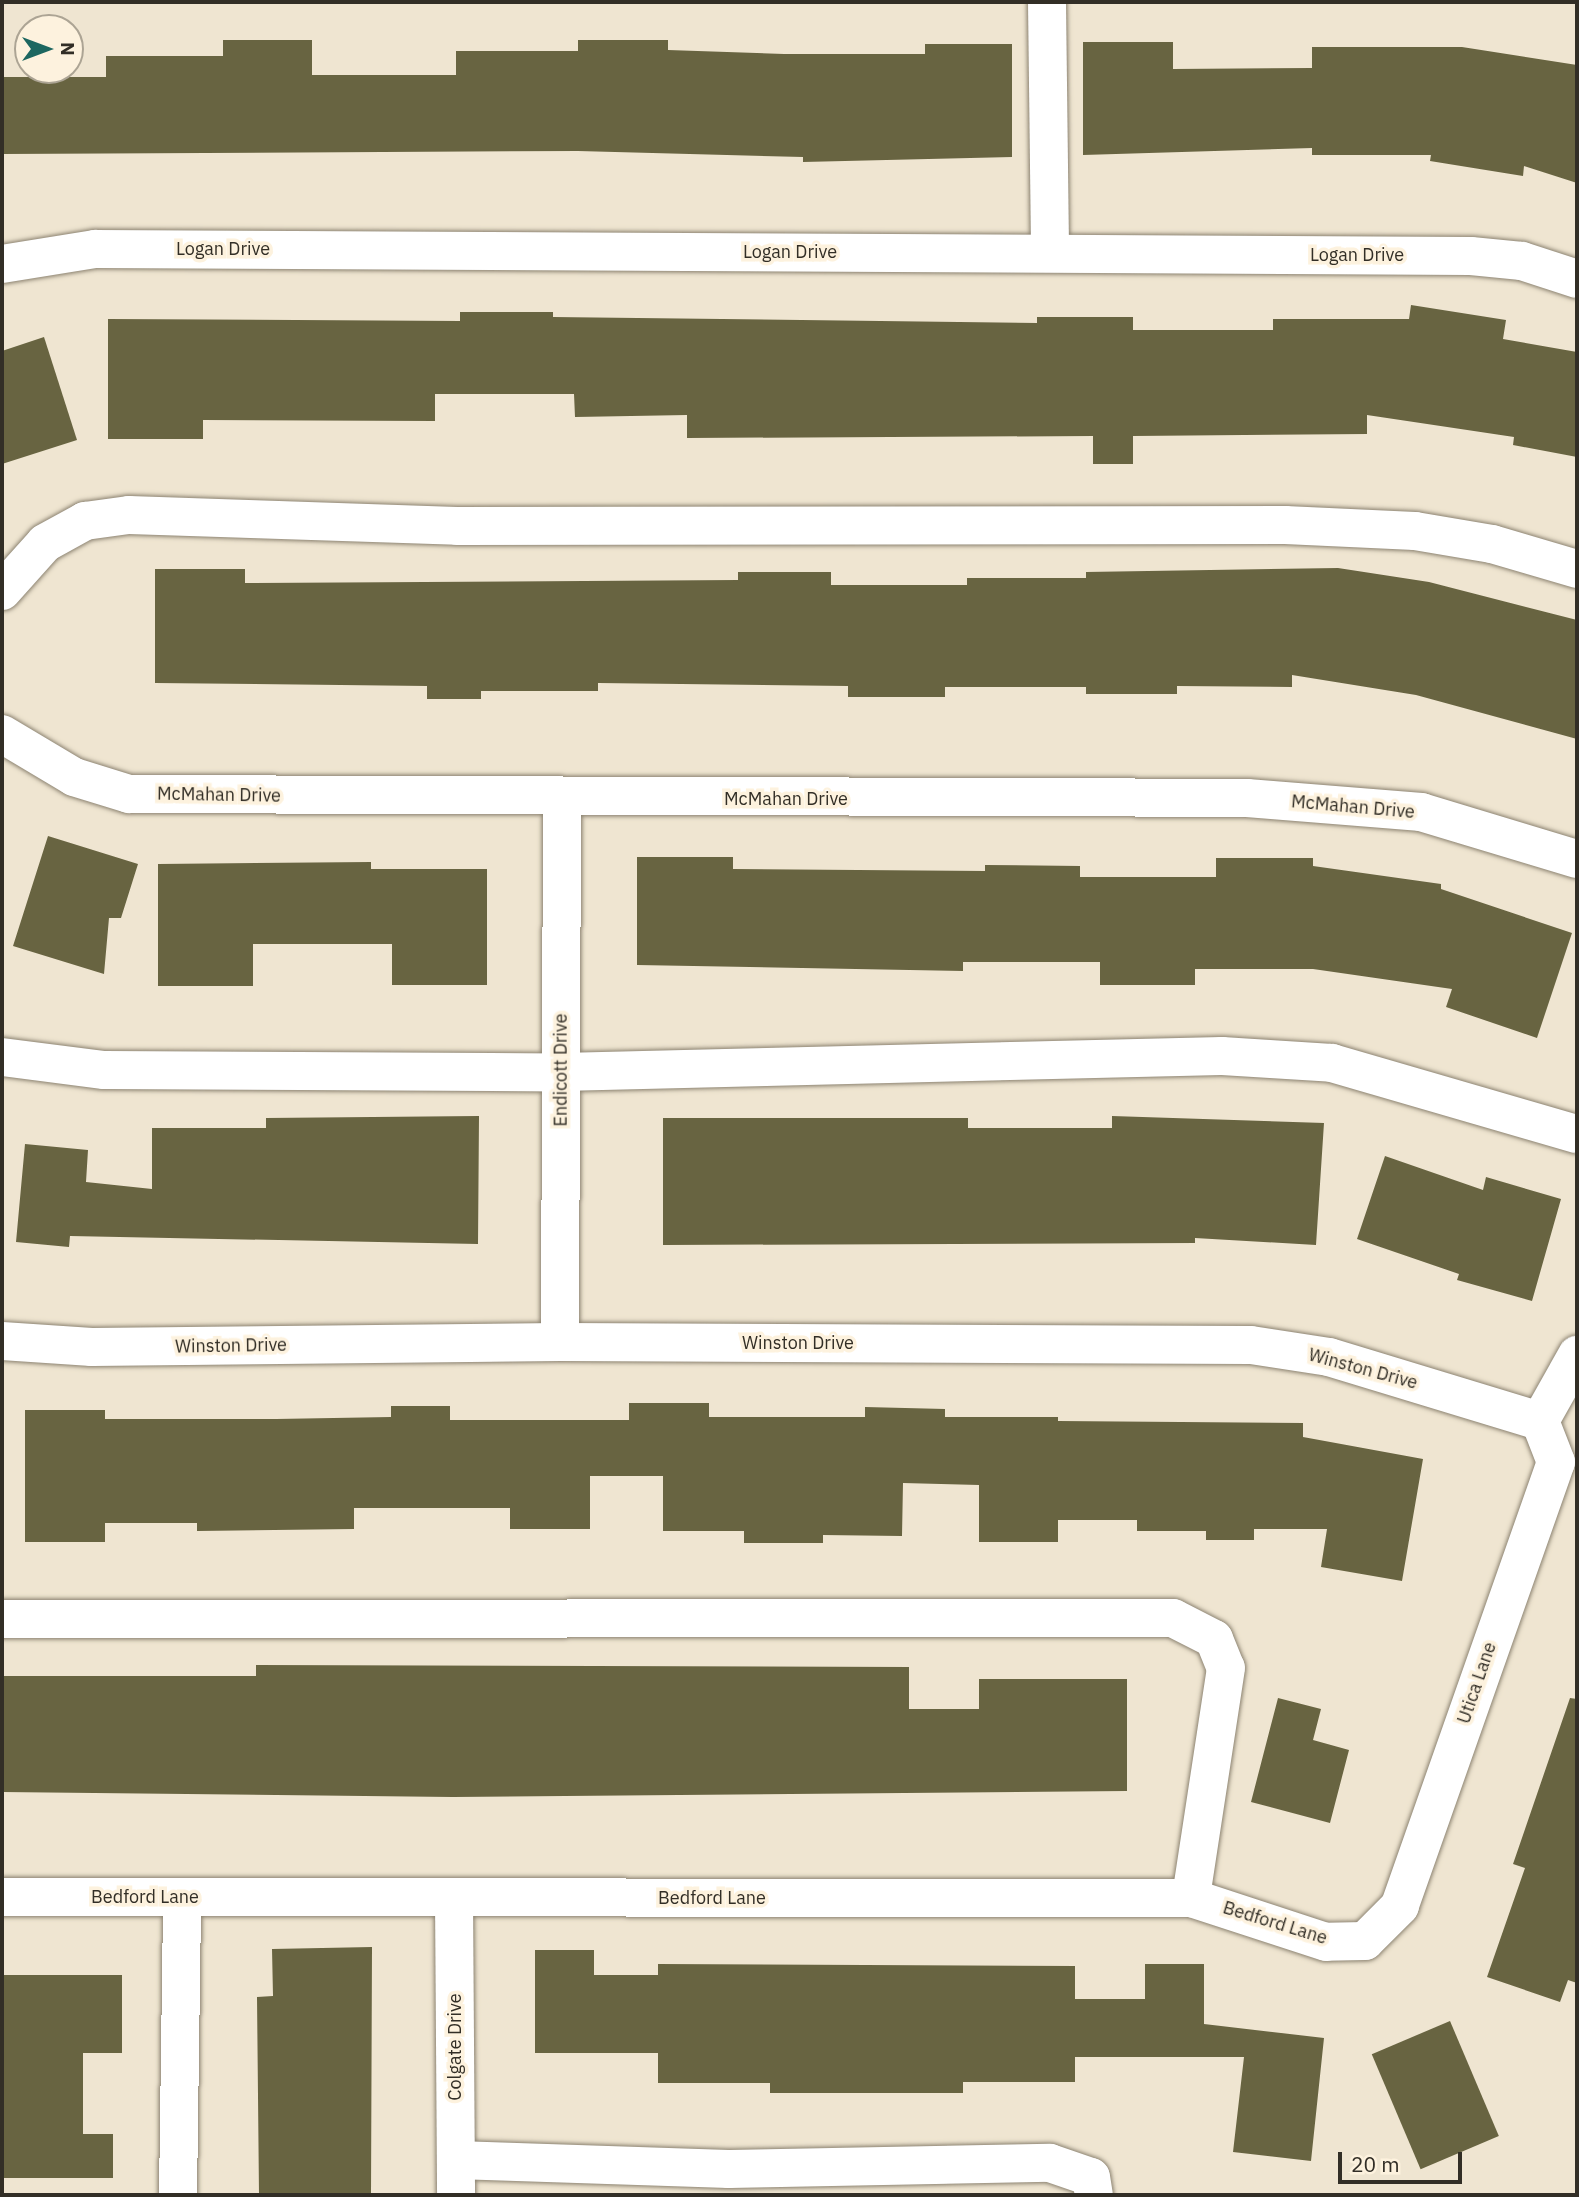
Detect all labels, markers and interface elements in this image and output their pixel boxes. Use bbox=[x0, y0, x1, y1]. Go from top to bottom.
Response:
north arrow bbox=[14, 14, 84, 84]
text: N bbox=[56, 42, 80, 56]
street label: Logan Drive bbox=[176, 238, 270, 260]
street label: Logan Drive bbox=[743, 241, 837, 263]
street label: Logan Drive bbox=[1310, 244, 1404, 266]
street label: McMahan Drive bbox=[157, 783, 281, 807]
street label: McMahan Drive bbox=[724, 788, 848, 810]
street label: McMahan Drive bbox=[1290, 791, 1416, 823]
street label: Endicott Drive bbox=[550, 1013, 572, 1127]
street label: Winston Drive bbox=[742, 1332, 854, 1354]
street label: Winston Drive bbox=[175, 1334, 287, 1358]
street label: Winston Drive bbox=[1306, 1344, 1420, 1394]
street label: Utica Lane bbox=[1453, 1639, 1501, 1727]
street label: Bedford Lane bbox=[91, 1886, 199, 1908]
street label: Bedford Lane bbox=[658, 1887, 766, 1909]
street label: Bedford Lane bbox=[1220, 1897, 1330, 1949]
street label: Colgate Drive bbox=[444, 1993, 466, 2101]
scale bar bbox=[1341, 2138, 1465, 2182]
text: 20 m bbox=[1351, 2150, 1400, 2178]

